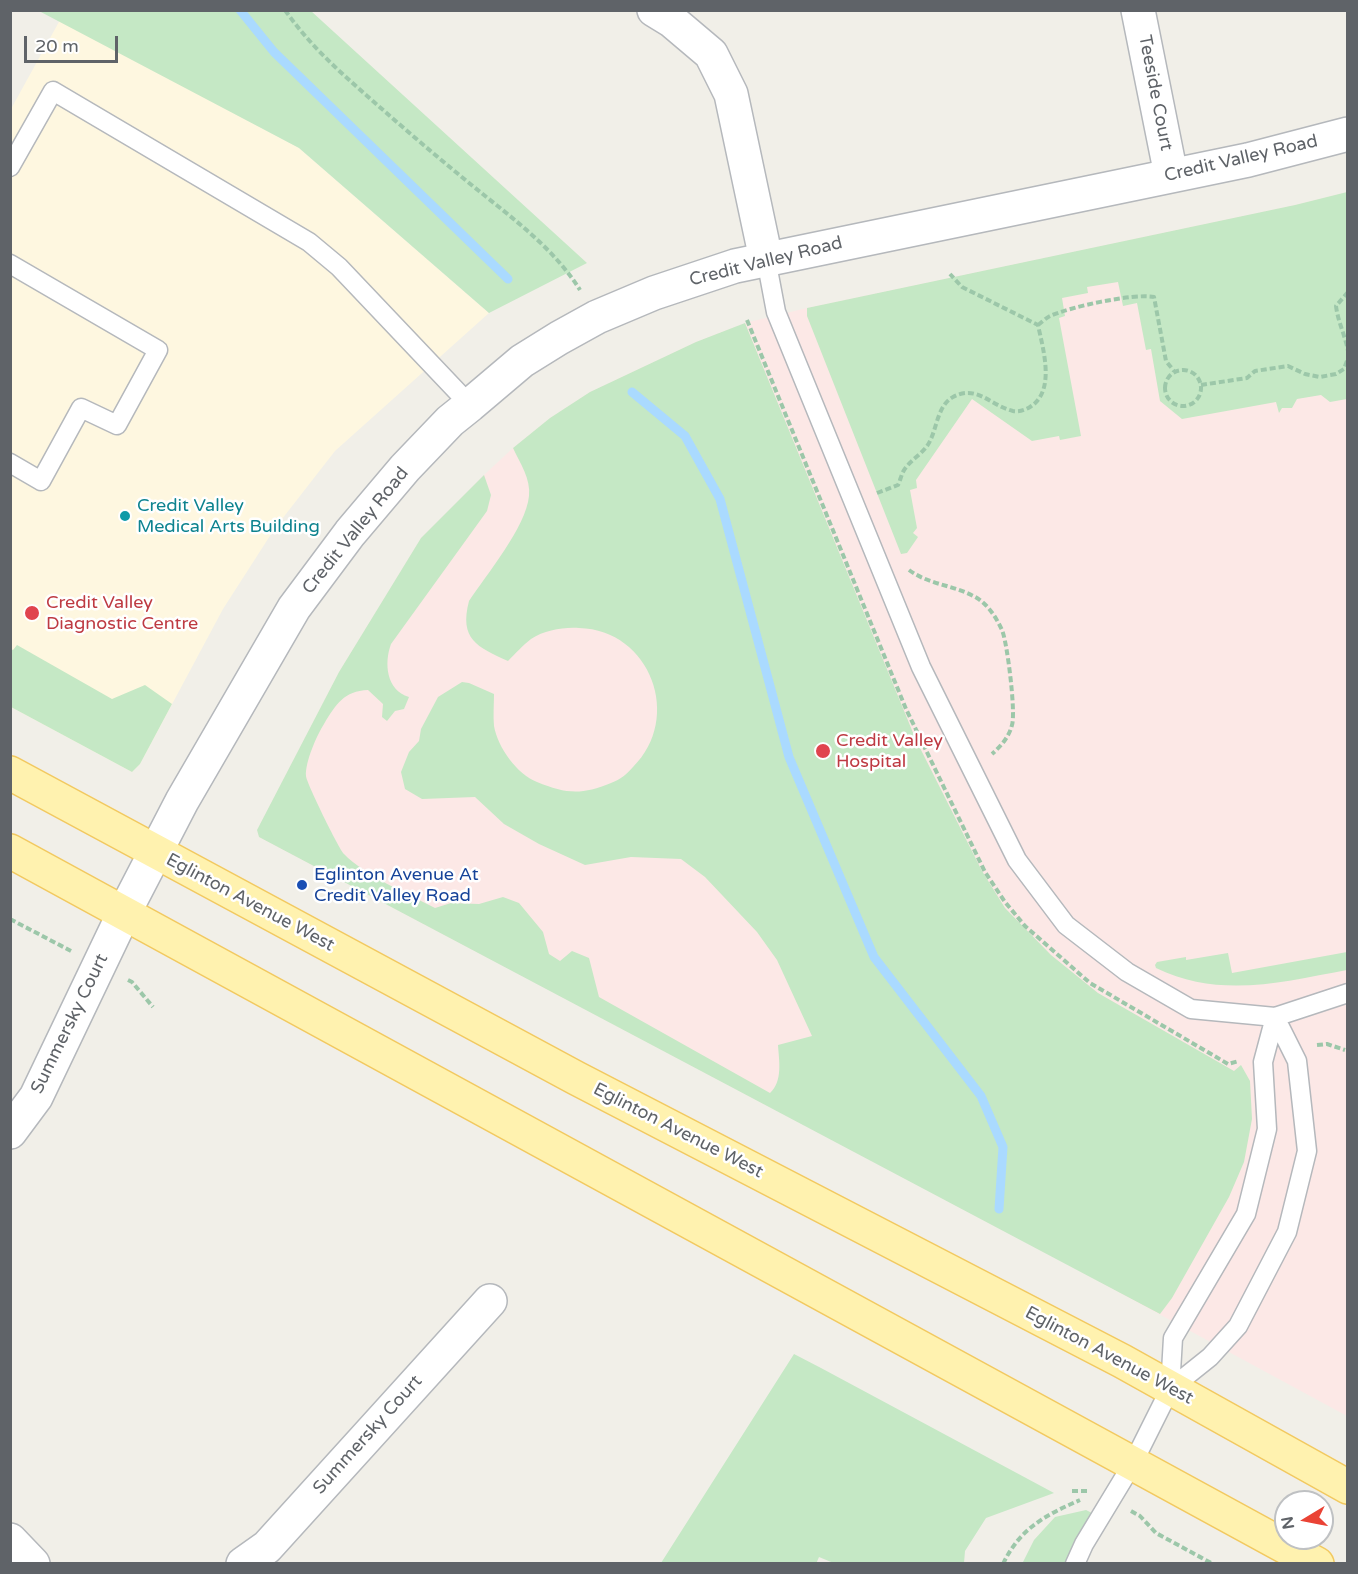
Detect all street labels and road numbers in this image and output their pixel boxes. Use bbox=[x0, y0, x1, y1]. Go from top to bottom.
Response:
street label: Teeside Court bbox=[1133, 33, 1177, 153]
street label: Credit Valley Road bbox=[1162, 131, 1320, 187]
street label: Credit Valley Road bbox=[687, 233, 845, 291]
street label: Credit Valley Road bbox=[298, 463, 414, 599]
street label: Eglinton Avenue West bbox=[162, 849, 338, 957]
street label: Summersky Court bbox=[27, 951, 113, 1097]
street label: Eglinton Avenue West bbox=[589, 1079, 767, 1183]
street label: Eglinton Avenue West bbox=[1021, 1302, 1197, 1410]
street label: Summersky Court bbox=[309, 1371, 427, 1499]

